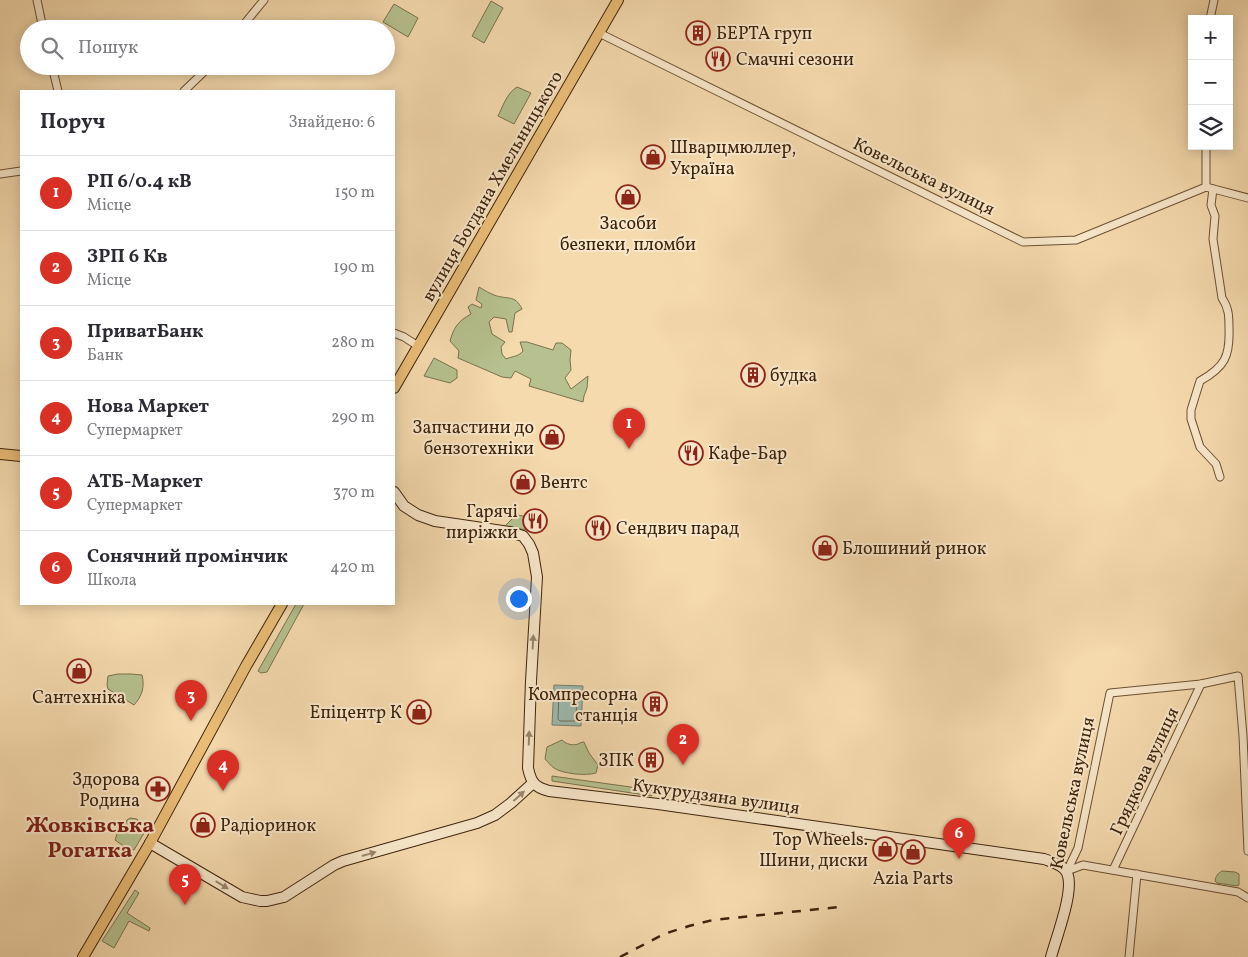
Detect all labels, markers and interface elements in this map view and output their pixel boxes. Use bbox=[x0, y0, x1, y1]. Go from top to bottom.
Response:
map controls bbox=[1188, 15, 1233, 150]
button: + bbox=[1188, 15, 1233, 60]
search box bbox=[20, 20, 395, 75]
building icon: БЕРТА груп bbox=[685, 20, 711, 46]
place label: БЕРТА груп bbox=[716, 22, 812, 47]
icon: search bbox=[38, 34, 66, 62]
text: Пошук bbox=[78, 35, 138, 61]
restaurant icon: Смачні сезони bbox=[705, 46, 731, 72]
place label: Смачні сезони bbox=[736, 48, 854, 73]
button: − bbox=[1188, 60, 1233, 105]
street label: вулиця Богдана Хмельницького bbox=[417, 67, 570, 307]
button: layers bbox=[1188, 105, 1233, 150]
text: Поруч bbox=[40, 108, 105, 137]
text: Знайдено: 6 bbox=[288, 112, 375, 134]
street label: Ковельська вулиця bbox=[848, 132, 999, 223]
place label: Шварцмюллер, Україна bbox=[670, 136, 796, 182]
shop icon: Шварцмюллер, Україна bbox=[640, 144, 666, 170]
text: РП 6/0.4 кВ bbox=[87, 169, 192, 195]
text: 1 bbox=[53, 182, 59, 204]
text: 150 m bbox=[334, 182, 375, 204]
shop icon: Засоби безпеки, пломби bbox=[615, 184, 641, 210]
text: Місце bbox=[87, 195, 131, 217]
place label: Засоби безпеки, пломби bbox=[560, 212, 696, 258]
text: ЗРП 6 Кв bbox=[87, 244, 168, 270]
text: 2 bbox=[52, 257, 60, 279]
text: 190 m bbox=[333, 257, 375, 279]
text: Місце bbox=[87, 270, 131, 292]
text: ПриватБанк bbox=[87, 319, 203, 345]
text: 3 bbox=[52, 332, 60, 354]
text: 280 m bbox=[331, 332, 375, 354]
text: Банк bbox=[87, 345, 123, 367]
building icon: будка bbox=[740, 362, 766, 388]
place label: будка bbox=[770, 364, 817, 389]
text: Нова Маркет bbox=[87, 394, 209, 420]
text: 4 bbox=[51, 407, 61, 429]
text: 290 m bbox=[331, 407, 375, 429]
pin: 1 bbox=[613, 408, 645, 449]
place label: Запчастини до бензотехніки bbox=[412, 416, 534, 462]
text: Супермаркет bbox=[87, 420, 183, 442]
shop icon: Запчастини до бензотехніки bbox=[539, 424, 565, 450]
restaurant icon: Кафе-Бар bbox=[678, 440, 704, 466]
place label: Кафе-Бар bbox=[708, 442, 787, 467]
text: АТБ-Маркет bbox=[87, 469, 203, 495]
shop icon: Вентс bbox=[510, 469, 536, 495]
place label: Вентс bbox=[540, 471, 588, 496]
text: 5 bbox=[52, 482, 60, 504]
text: 370 m bbox=[333, 482, 375, 504]
text: Супермаркет bbox=[87, 495, 183, 517]
place label: Гарячі пиріжки bbox=[446, 500, 518, 546]
restaurant icon: Гарячі пиріжки bbox=[522, 508, 548, 534]
restaurant icon: Сендвич парад bbox=[585, 515, 611, 541]
place label: Сендвич парад bbox=[616, 517, 739, 542]
shop icon: Блошиний ринок bbox=[812, 535, 838, 561]
place label: Блошиний ринок bbox=[842, 537, 987, 562]
text: Сонячний промінчик bbox=[87, 544, 288, 570]
text: 6 bbox=[52, 557, 60, 579]
text: 420 m bbox=[330, 557, 375, 579]
text: Школа bbox=[87, 570, 137, 592]
your location bbox=[506, 586, 532, 612]
one-way arrow bbox=[529, 634, 537, 650]
shop icon: Сантехніка bbox=[66, 658, 92, 684]
pin: 3 bbox=[175, 680, 207, 721]
place label: Компресорна станція bbox=[528, 683, 638, 729]
place label: Сантехніка bbox=[32, 686, 126, 711]
building icon: Компресорна станція bbox=[642, 691, 668, 717]
shop icon: Епіцентр К bbox=[406, 699, 432, 725]
place label: Епіцентр К bbox=[310, 701, 402, 726]
street label: Грядкова вулиця bbox=[1105, 704, 1186, 840]
street label: Ковельська вулиця bbox=[1045, 715, 1102, 872]
pin: 2 bbox=[667, 724, 699, 765]
one-way arrow bbox=[525, 729, 533, 745]
building icon: ЗПК bbox=[638, 747, 664, 773]
place label: ЗПК bbox=[598, 749, 634, 774]
pin: 4 bbox=[207, 750, 239, 791]
place label: Здорова Родина bbox=[72, 768, 140, 814]
street label: Кукурудзяна вулиця bbox=[630, 773, 801, 822]
pharmacy icon: Здорова Родина bbox=[145, 776, 171, 802]
one-way arrow bbox=[512, 790, 524, 802]
district label: Жовківська Рогатка bbox=[26, 811, 154, 867]
shop icon: Радіоринок bbox=[190, 812, 216, 838]
place label: Радіоринок bbox=[220, 814, 316, 839]
pin: 6 bbox=[943, 818, 975, 859]
place label: Top Wheels. Шини, диски bbox=[759, 828, 868, 874]
shop icon: Top Wheels. Шини, диски bbox=[872, 836, 898, 862]
shop icon: Azia Parts bbox=[900, 839, 926, 865]
one-way arrow bbox=[361, 849, 376, 857]
pin: 5 bbox=[169, 864, 201, 905]
place label: Azia Parts bbox=[873, 867, 953, 892]
one-way arrow bbox=[215, 881, 228, 890]

